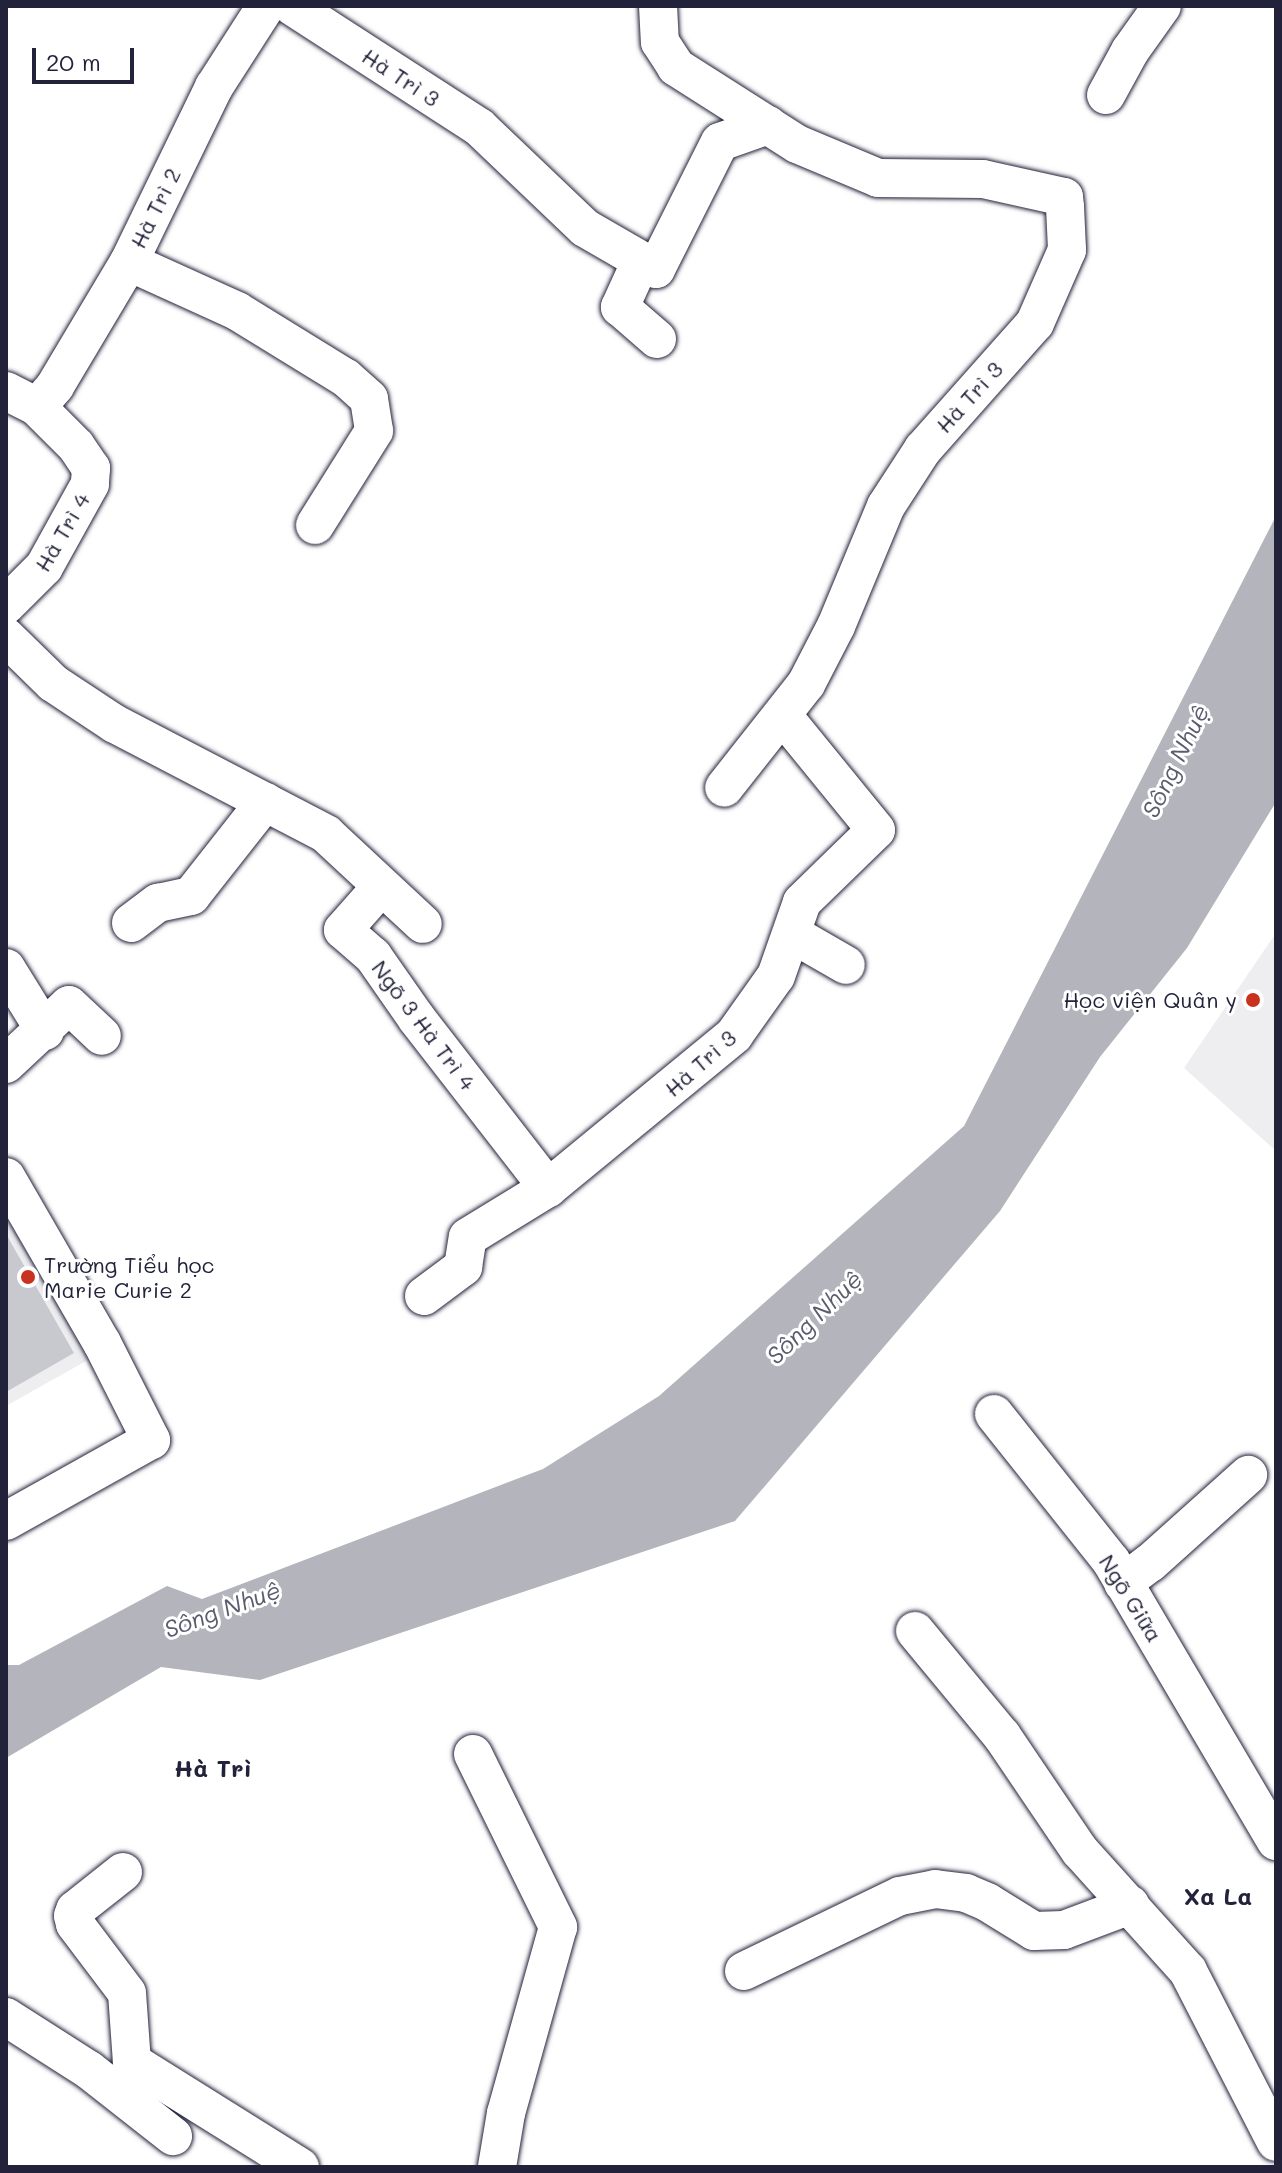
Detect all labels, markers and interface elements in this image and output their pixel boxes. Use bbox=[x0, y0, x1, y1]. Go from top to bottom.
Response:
scale bar bbox=[36, 32, 138, 82]
street label: Hà Trì 3 bbox=[358, 42, 444, 112]
text: 20 m bbox=[46, 46, 101, 77]
street label: Hà Trì 2 bbox=[124, 164, 186, 252]
street label: Hà Trì 3 bbox=[930, 356, 1008, 438]
street label: Hà Trì 4 bbox=[29, 488, 95, 576]
water label: Sông Nhuệ bbox=[1135, 700, 1215, 822]
street label: Ngõ 3 Hà Trì 4 bbox=[367, 955, 481, 1095]
place label: Học viện Quân y bbox=[1063, 987, 1237, 1013]
marker: Học viện Quân y bbox=[1244, 991, 1262, 1009]
street label: Hà Trì 3 bbox=[659, 1024, 741, 1102]
place label: Trường Tiểu học Marie Curie 2 bbox=[44, 1251, 214, 1302]
water label: Sông Nhuệ bbox=[760, 1264, 868, 1370]
marker: Trường Tiểu học Marie Curie 2 bbox=[19, 1268, 37, 1286]
street label: Ngõ Giữa bbox=[1094, 1550, 1168, 1646]
water label: Sông Nhuệ bbox=[160, 1575, 284, 1643]
district label: Hà Trì bbox=[174, 1754, 252, 1782]
district label: Xa La bbox=[1184, 1882, 1252, 1910]

